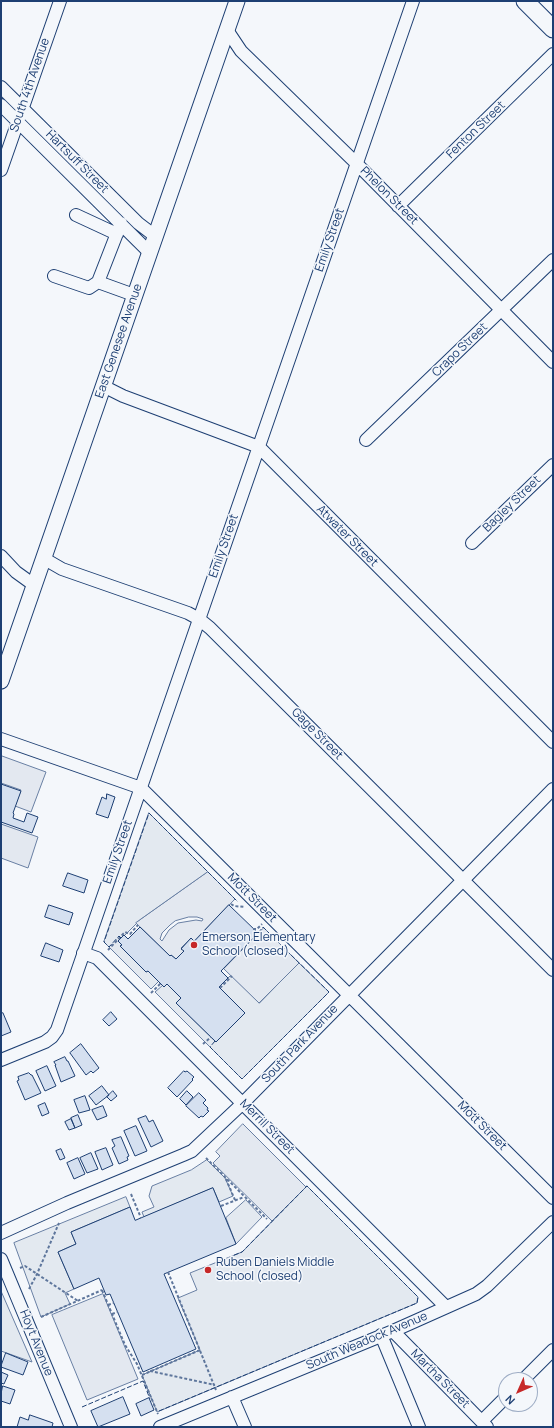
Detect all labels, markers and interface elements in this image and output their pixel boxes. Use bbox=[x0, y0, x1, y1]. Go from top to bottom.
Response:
street label: South 4th Avenue bbox=[7, 36, 53, 134]
street label: Fenton Street bbox=[444, 98, 508, 162]
street label: Hartsuff Street bbox=[43, 128, 111, 196]
street label: Phelon Street bbox=[357, 164, 421, 228]
street label: Emily Street bbox=[312, 206, 348, 274]
street label: East Genesee Avenue bbox=[93, 282, 145, 400]
street label: Crapo Street bbox=[429, 320, 491, 380]
street label: Bagley Street bbox=[480, 473, 544, 535]
street label: Atwater Street bbox=[313, 502, 381, 570]
street label: Emily Street bbox=[206, 512, 242, 580]
street label: Gage Street bbox=[288, 705, 346, 763]
street label: Emily Street bbox=[100, 818, 136, 886]
street label: Mott Street bbox=[224, 870, 280, 926]
place label: Emerson Elementary School (closed) bbox=[202, 931, 316, 959]
marker: Emerson Elementary School (closed) bbox=[189, 940, 199, 950]
street label: South Park Avenue bbox=[259, 1002, 341, 1086]
street label: Merrill Street bbox=[237, 1097, 297, 1157]
street label: Mott Street bbox=[454, 1098, 510, 1154]
place label: Ruben Daniels Middle School (closed) bbox=[216, 1256, 334, 1284]
marker: Ruben Daniels Middle School (closed) bbox=[203, 1265, 213, 1275]
street label: Hoyt Avenue bbox=[16, 1308, 56, 1378]
street label: South Weadock Avenue bbox=[304, 1309, 430, 1373]
street label: Martha Street bbox=[408, 1347, 472, 1411]
north arrow bbox=[498, 1372, 538, 1412]
text: N bbox=[502, 1392, 518, 1408]

